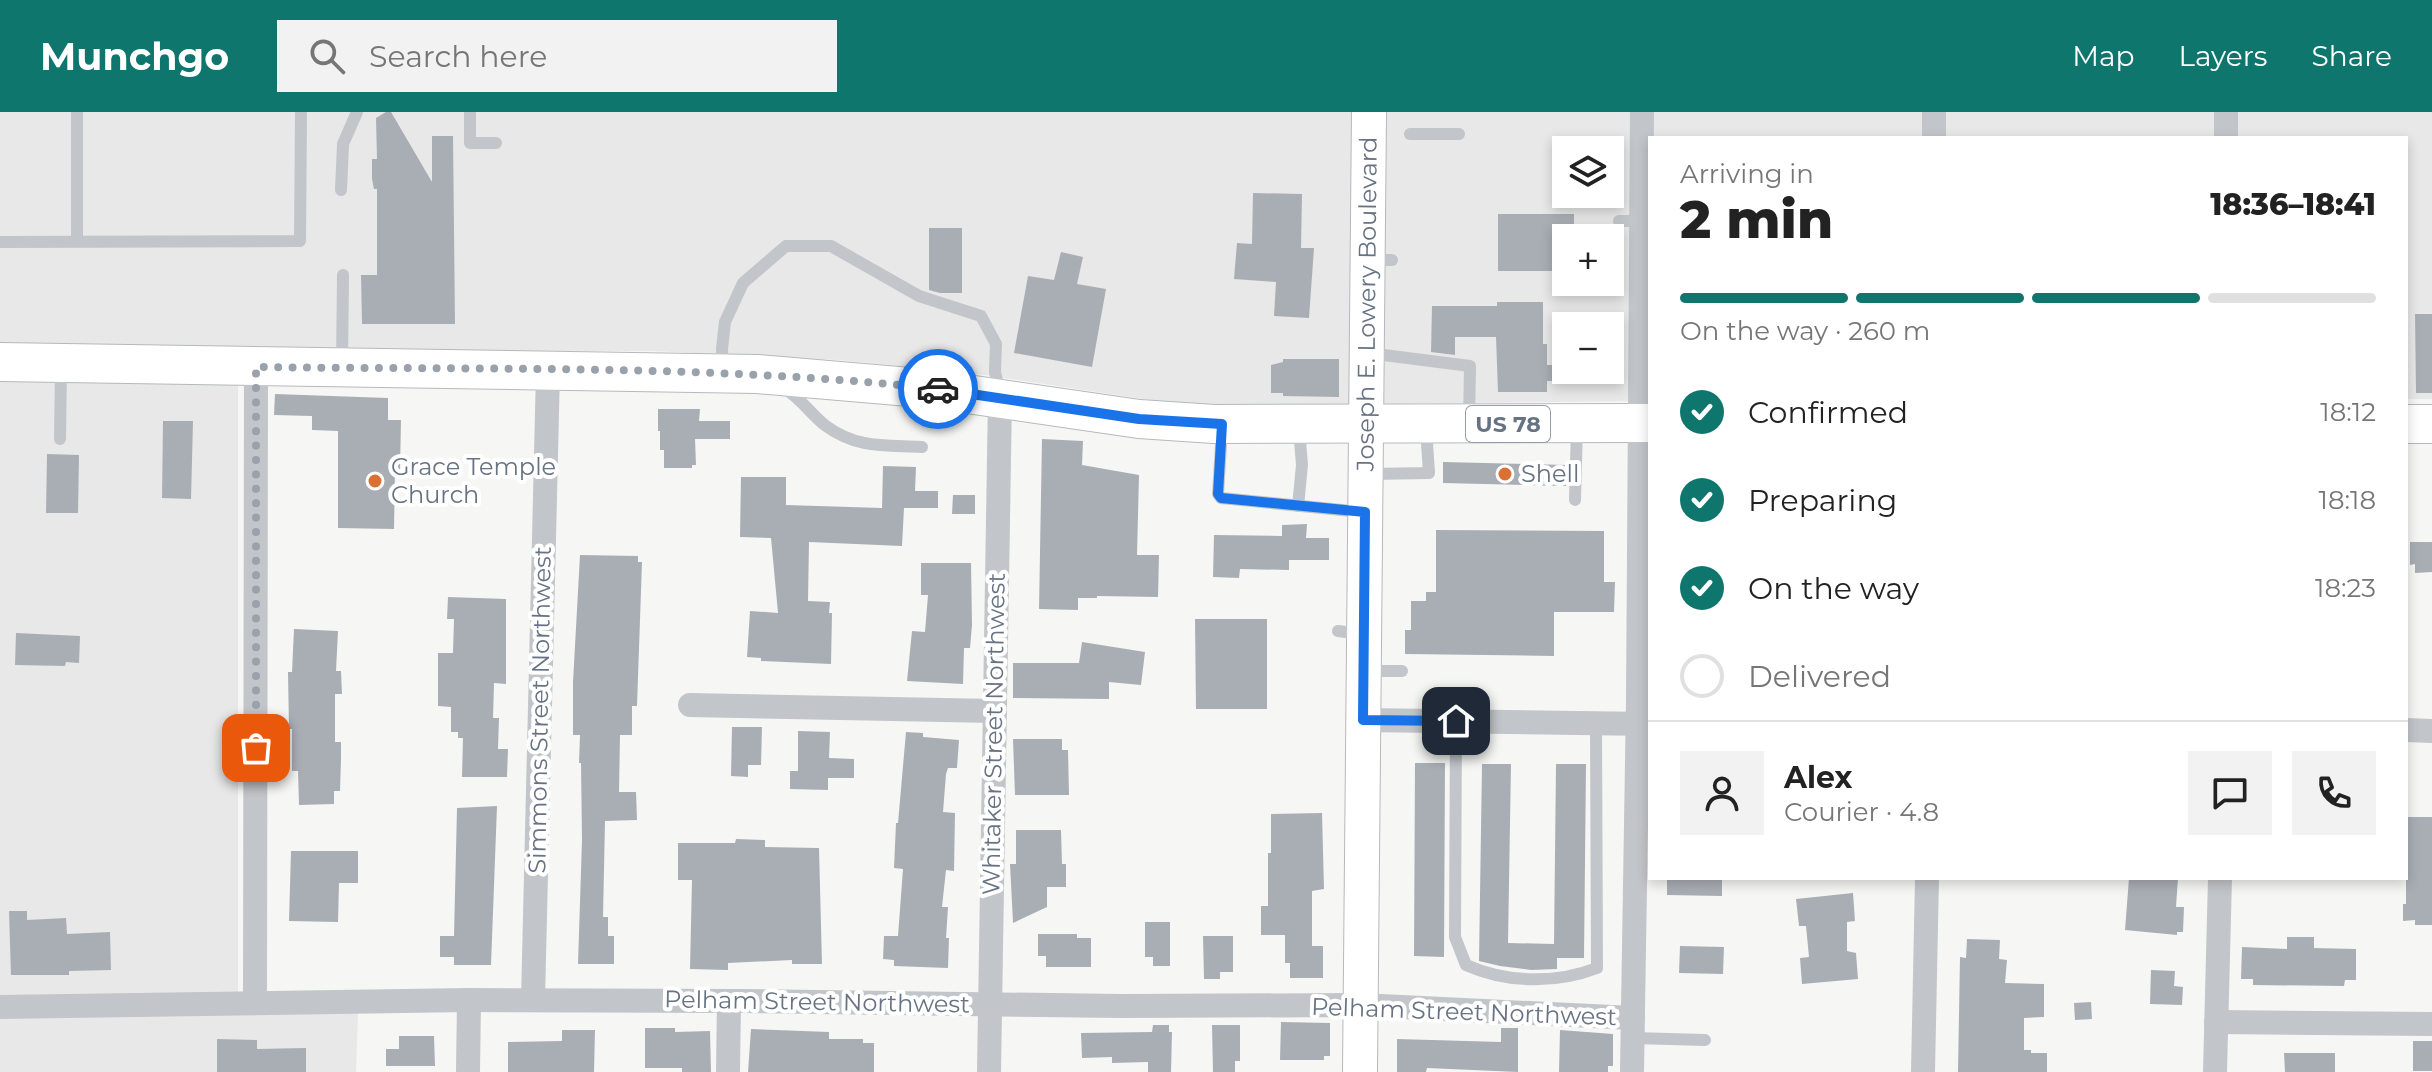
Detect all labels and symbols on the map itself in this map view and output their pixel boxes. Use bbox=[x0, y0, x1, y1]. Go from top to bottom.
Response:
street label: Joseph E. Lowery Boulevard bbox=[1351, 136, 1383, 473]
courier bbox=[898, 349, 978, 429]
road number: US 78 bbox=[1466, 406, 1550, 442]
place label: Grace Temple Church bbox=[391, 452, 556, 509]
place label: Shell bbox=[1521, 459, 1579, 488]
marker: Shell bbox=[1496, 465, 1514, 483]
marker: Grace Temple Church bbox=[366, 472, 384, 490]
street label: Simmons Street Northwest bbox=[522, 546, 557, 874]
street label: Whitaker Street Northwest bbox=[976, 572, 1011, 895]
pin bbox=[1422, 687, 1490, 755]
pin bbox=[222, 714, 290, 782]
street label: Pelham Street Northwest bbox=[664, 984, 970, 1019]
street label: Pelham Street Northwest bbox=[1311, 992, 1618, 1031]

